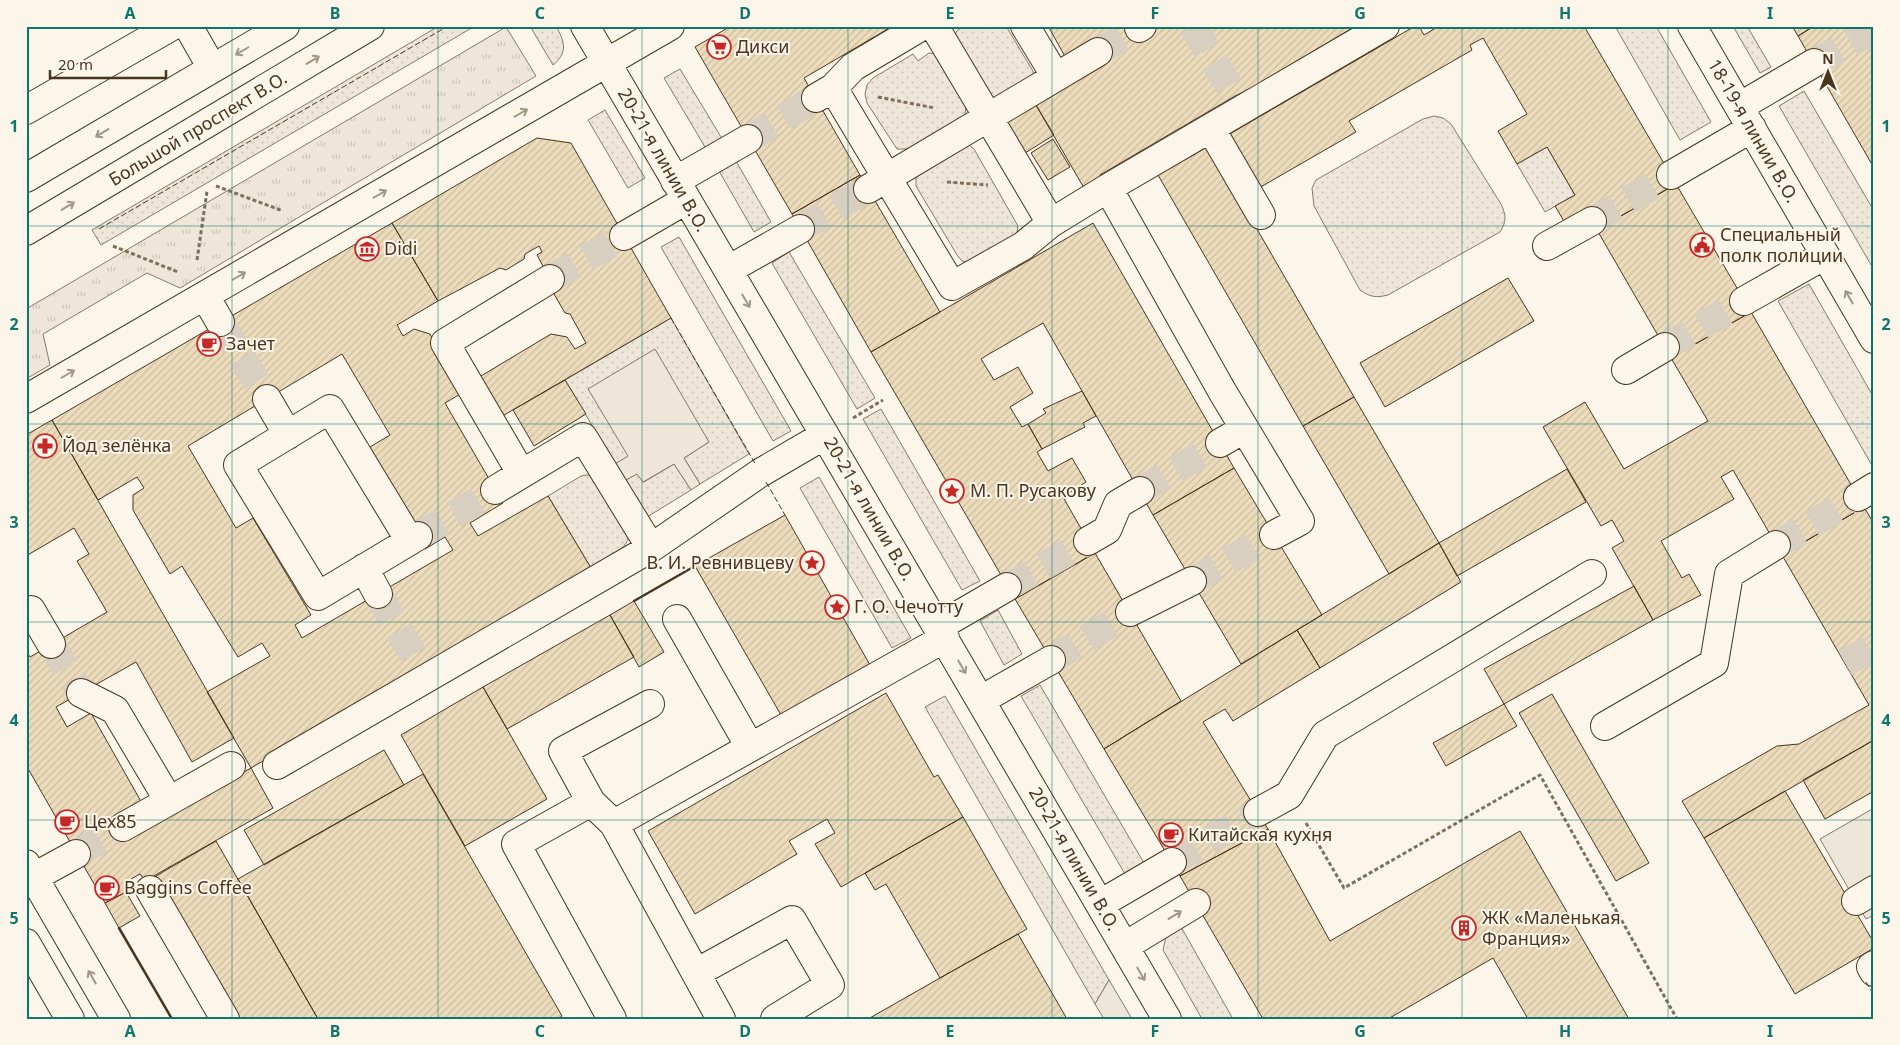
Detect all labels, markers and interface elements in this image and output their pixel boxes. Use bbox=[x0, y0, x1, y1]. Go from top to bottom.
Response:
text: A bbox=[124, 2, 136, 24]
text: B bbox=[330, 2, 340, 24]
text: C bbox=[535, 2, 545, 24]
text: D bbox=[739, 2, 751, 24]
text: E bbox=[946, 2, 955, 24]
text: F bbox=[1151, 2, 1159, 24]
text: G bbox=[1354, 2, 1366, 24]
text: H bbox=[1559, 2, 1571, 24]
text: I bbox=[1767, 2, 1773, 24]
supermarket icon: Дикси bbox=[706, 34, 732, 60]
place label: Дикси bbox=[736, 34, 790, 58]
one-way arrow bbox=[236, 46, 250, 56]
scale bar bbox=[50, 48, 166, 80]
north arrow bbox=[1802, 48, 1852, 98]
text: N bbox=[1822, 49, 1834, 68]
text: 20 m bbox=[58, 54, 93, 74]
street label: 18-19-я линии В.О. bbox=[1703, 54, 1805, 207]
one-way arrow bbox=[306, 55, 320, 65]
street label: Большой проспект В.О. bbox=[104, 65, 291, 191]
street label: 20-21-я линии В.О. bbox=[613, 83, 715, 236]
one-way arrow bbox=[513, 107, 527, 117]
text: 1 bbox=[9, 115, 19, 137]
text: 1 bbox=[1881, 115, 1891, 137]
one-way arrow bbox=[96, 128, 110, 138]
one-way arrow bbox=[372, 189, 387, 199]
one-way arrow bbox=[61, 201, 75, 211]
place label: Специальный полк полиции bbox=[1720, 222, 1843, 267]
public building icon: Специальный полк полиции bbox=[1689, 232, 1715, 258]
museum icon: Didi bbox=[354, 236, 380, 262]
place label: Didi bbox=[384, 236, 418, 260]
one-way arrow bbox=[232, 270, 246, 280]
one-way arrow bbox=[1844, 291, 1854, 305]
one-way arrow bbox=[742, 293, 752, 308]
text: 2 bbox=[9, 313, 19, 335]
text: 2 bbox=[1881, 313, 1891, 335]
cafe icon: Зачет bbox=[196, 331, 222, 357]
place label: Зачет bbox=[226, 331, 276, 355]
one-way arrow bbox=[61, 369, 75, 379]
street label: 20-21-я линии В.О. bbox=[819, 432, 921, 585]
pharmacy icon: Йод зелёнка bbox=[32, 433, 58, 459]
place label: Йод зелёнка bbox=[62, 433, 171, 457]
place icon: М. П. Русакову bbox=[939, 478, 965, 504]
place label: М. П. Русакову bbox=[970, 478, 1097, 502]
text: 3 bbox=[9, 511, 19, 533]
text: 3 bbox=[1881, 511, 1891, 533]
place label: В. И. Ревнивцеву bbox=[646, 550, 795, 574]
place icon: В. И. Ревнивцеву bbox=[799, 550, 825, 576]
place icon: Г. О. Чечотту bbox=[824, 594, 850, 620]
place label: Г. О. Чечотту bbox=[854, 594, 964, 618]
one-way arrow bbox=[957, 660, 967, 675]
text: 4 bbox=[9, 709, 19, 731]
text: 4 bbox=[1881, 709, 1891, 731]
street label: 20-21-я линии В.О. bbox=[1024, 782, 1126, 935]
cafe icon: Цех85 bbox=[54, 809, 80, 835]
place label: Цех85 bbox=[84, 809, 137, 833]
cafe icon: Китайская кухня bbox=[1158, 822, 1184, 848]
place label: Китайская кухня bbox=[1188, 822, 1333, 846]
cafe icon: Baggins Coffee bbox=[94, 875, 120, 901]
place label: Baggins Coffee bbox=[124, 875, 252, 899]
place label: ЖК «Маленькая Франция» bbox=[1482, 905, 1621, 950]
text: 5 bbox=[9, 907, 19, 929]
text: 5 bbox=[1881, 907, 1891, 929]
one-way arrow bbox=[1168, 910, 1182, 920]
building icon: ЖК «Маленькая Франция» bbox=[1451, 915, 1477, 941]
one-way arrow bbox=[1136, 966, 1146, 981]
one-way arrow bbox=[87, 969, 97, 984]
text: A bbox=[124, 1020, 136, 1042]
text: B bbox=[330, 1020, 340, 1042]
text: C bbox=[535, 1020, 545, 1042]
text: D bbox=[739, 1020, 751, 1042]
text: E bbox=[946, 1020, 955, 1042]
text: F bbox=[1151, 1020, 1159, 1042]
text: G bbox=[1354, 1020, 1366, 1042]
text: H bbox=[1559, 1020, 1571, 1042]
text: I bbox=[1767, 1020, 1773, 1042]

